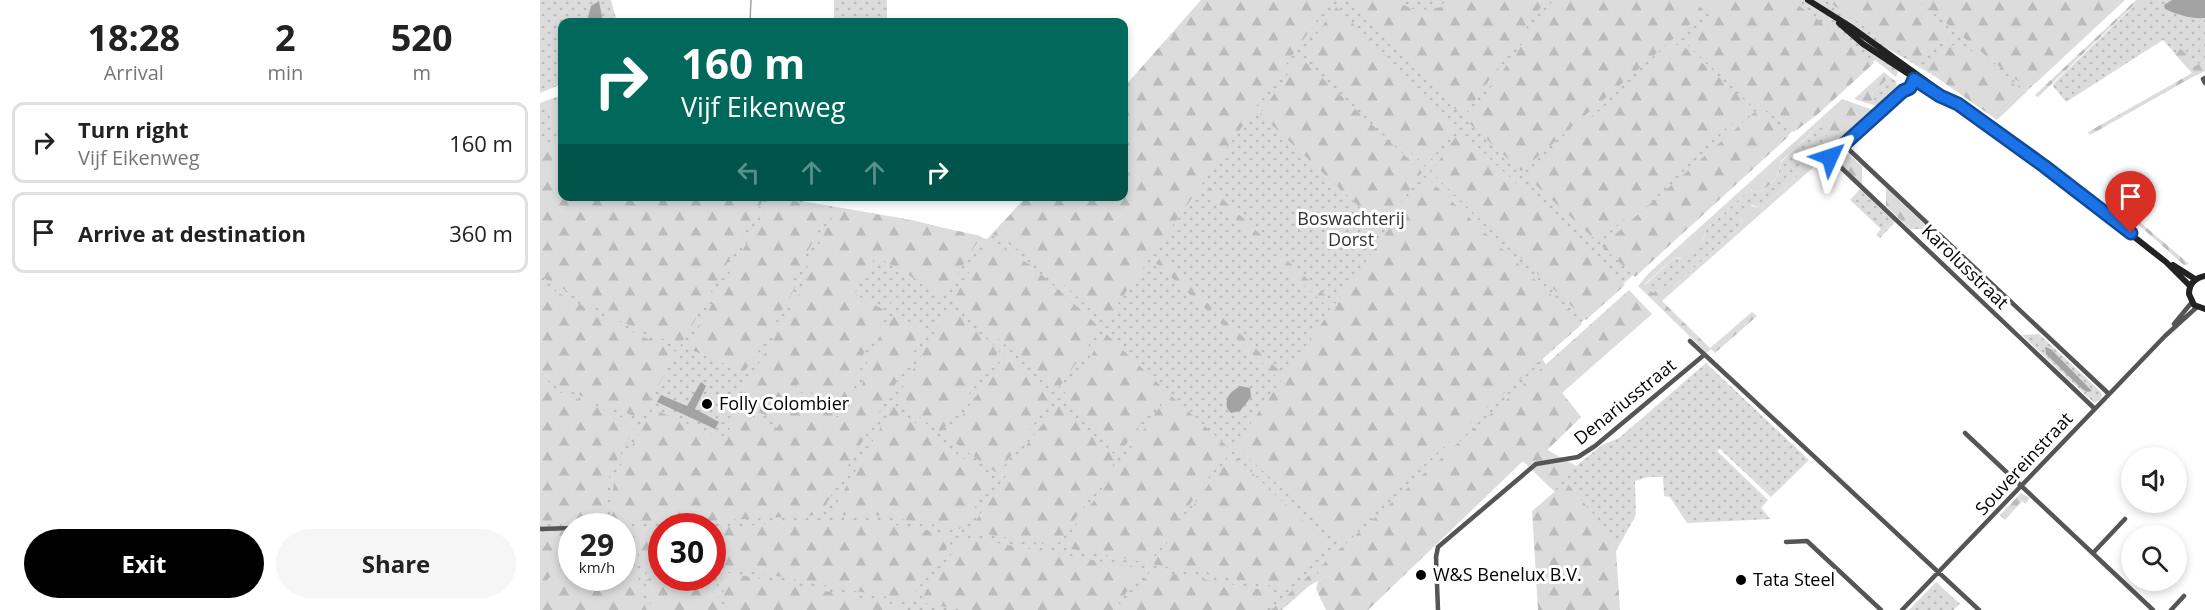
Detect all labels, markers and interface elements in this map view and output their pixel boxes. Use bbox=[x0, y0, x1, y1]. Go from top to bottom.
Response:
text: 18:28 bbox=[87, 13, 180, 62]
text: 2 bbox=[275, 13, 296, 62]
text: 520 bbox=[391, 13, 453, 62]
text: 160 m bbox=[681, 34, 805, 91]
icon: right bbox=[582, 42, 660, 120]
text: Arrival bbox=[104, 59, 164, 86]
text: min bbox=[267, 59, 303, 86]
text: m bbox=[412, 59, 431, 86]
text: Vijf Eikenweg bbox=[681, 88, 845, 125]
text: Turn right bbox=[78, 114, 189, 144]
position arrow bbox=[1798, 125, 1862, 189]
icon: right bbox=[27, 126, 60, 159]
text: 160 m bbox=[449, 128, 513, 158]
text: Vijf Eikenweg bbox=[78, 144, 200, 171]
icon: left bbox=[732, 156, 765, 189]
icon: ahead bbox=[795, 156, 828, 189]
icon: ahead bbox=[858, 156, 891, 189]
icon: right bbox=[921, 156, 954, 189]
pin bbox=[2105, 171, 2156, 233]
icon: arrive bbox=[2114, 180, 2147, 213]
park label: Boswachterij Dorst bbox=[1297, 206, 1405, 251]
icon: arrive bbox=[27, 216, 60, 249]
text: Arrive at destination bbox=[78, 218, 306, 248]
text: 360 m bbox=[449, 218, 513, 248]
street label: Karolusstraat bbox=[1917, 219, 2014, 314]
street label: Denariusstraat bbox=[1568, 353, 1680, 450]
place label: Folly Colombier bbox=[719, 391, 850, 415]
marker: Folly Colombier bbox=[700, 397, 714, 411]
street label: Souvereinstraat bbox=[1969, 407, 2077, 520]
map controls bbox=[2121, 447, 2187, 591]
button: sound bbox=[2121, 447, 2187, 513]
speed limit sign: 30 bbox=[648, 513, 726, 591]
text: 29 bbox=[580, 524, 614, 565]
button: search bbox=[2121, 525, 2187, 591]
button: Exit bbox=[24, 529, 264, 598]
button: Share bbox=[276, 529, 516, 598]
text: km/h bbox=[579, 557, 615, 577]
place label: W&S Benelux B.V. bbox=[1433, 562, 1582, 586]
place label: Tata Steel bbox=[1753, 567, 1835, 591]
marker: W&S Benelux B.V. bbox=[1414, 568, 1428, 582]
marker: Tata Steel bbox=[1734, 573, 1748, 587]

